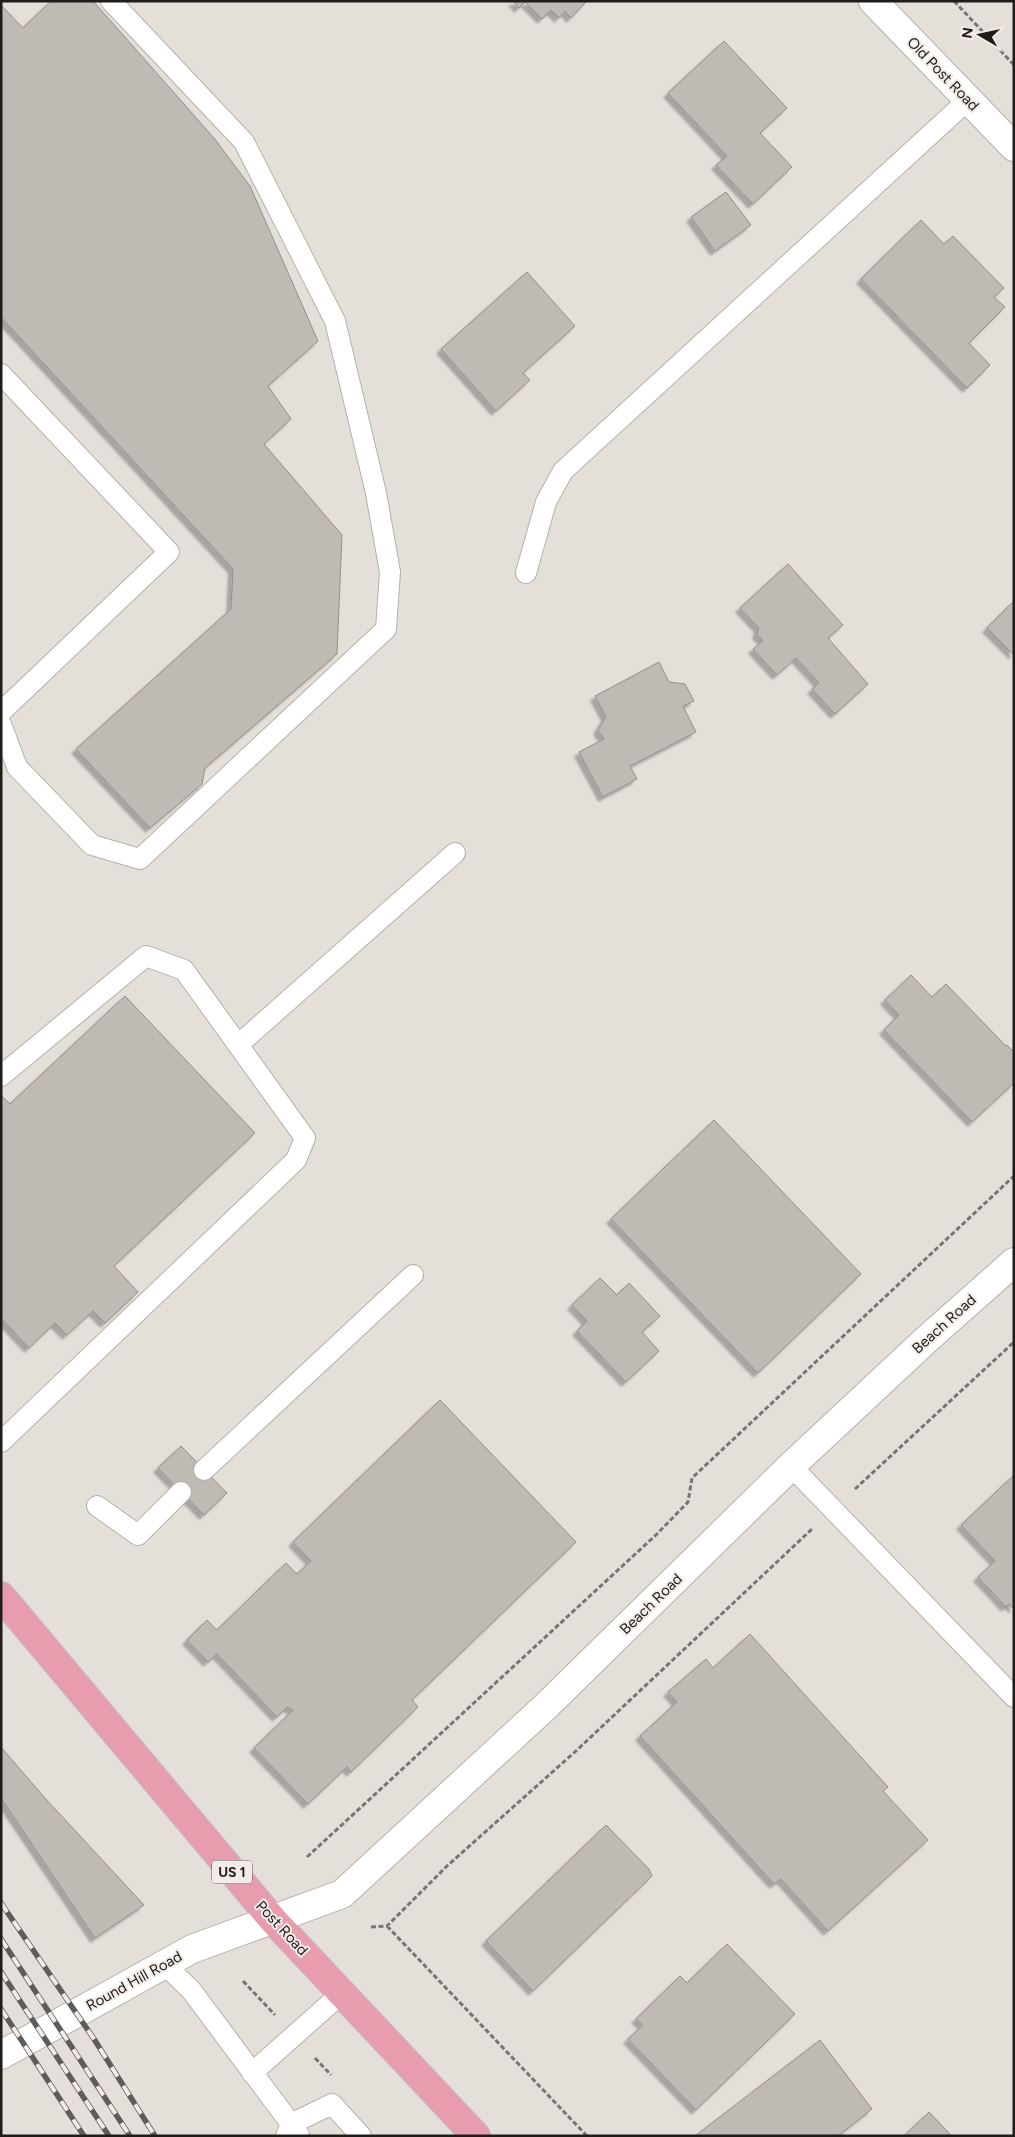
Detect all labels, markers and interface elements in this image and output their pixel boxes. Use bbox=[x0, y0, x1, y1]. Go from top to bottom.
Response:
north arrow bbox=[955, 10, 1005, 60]
text: N bbox=[958, 26, 977, 40]
street label: Old Post Road bbox=[903, 33, 983, 115]
street label: Beach Road bbox=[908, 1291, 980, 1357]
street label: Beach Road bbox=[616, 1570, 686, 1638]
road number: US 1 bbox=[212, 1860, 252, 1884]
street label: Post Road bbox=[252, 1897, 312, 1959]
street label: Round Hill Road bbox=[83, 1947, 185, 2015]

